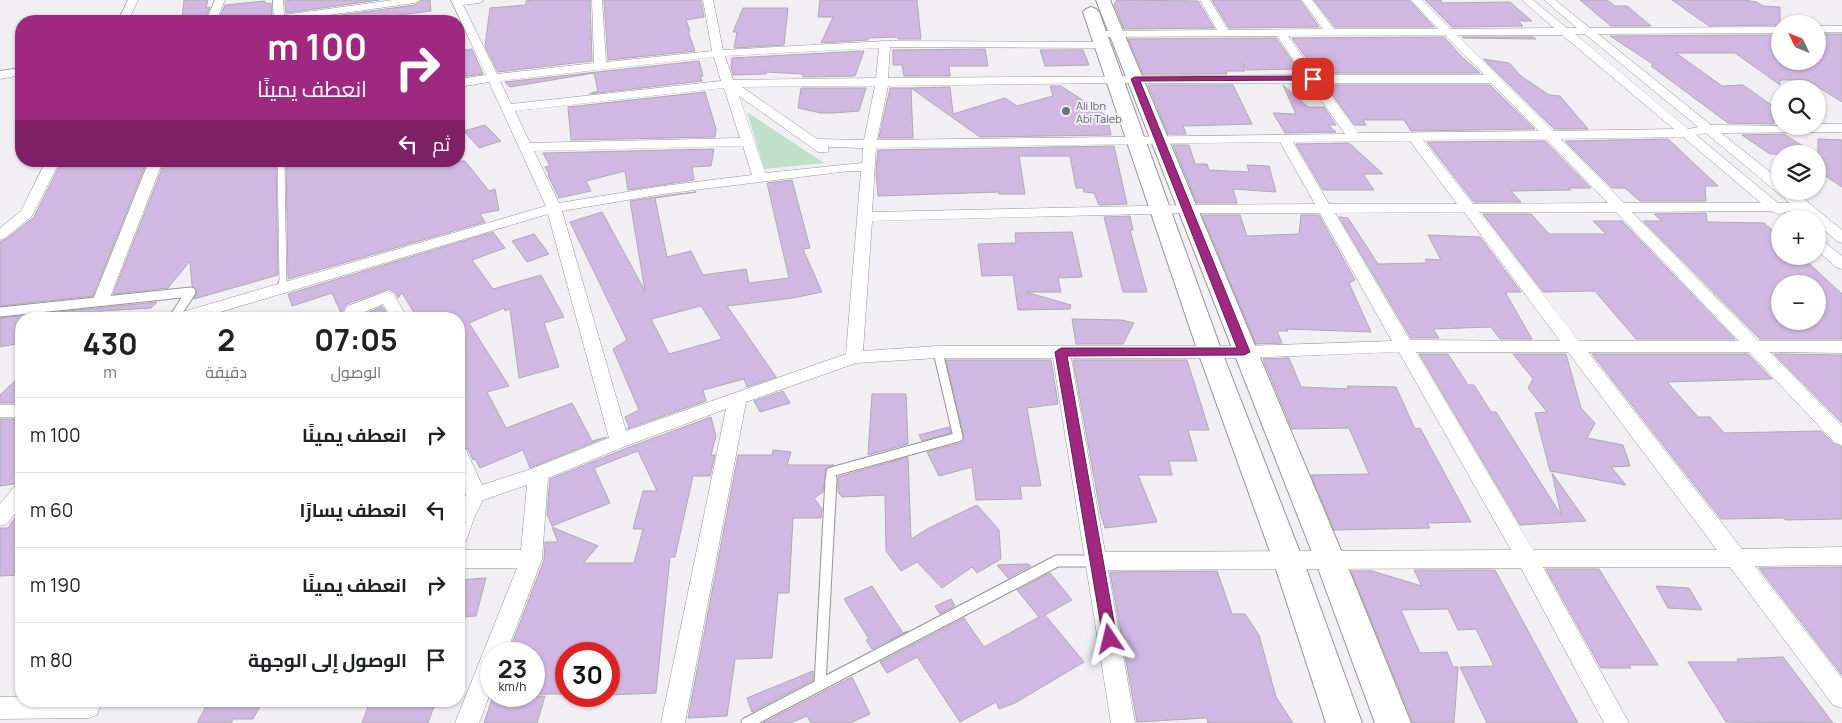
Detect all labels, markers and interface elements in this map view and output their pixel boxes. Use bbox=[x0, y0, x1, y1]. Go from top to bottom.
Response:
north arrow bbox=[1771, 15, 1826, 70]
map controls bbox=[1771, 15, 1826, 330]
text: 100 m bbox=[267, 23, 367, 71]
icon: right bbox=[385, 35, 450, 100]
pin bbox=[1292, 58, 1334, 100]
icon: arrive bbox=[1299, 65, 1327, 93]
text: انعطف يمينًا bbox=[257, 74, 367, 104]
button: search bbox=[1771, 80, 1826, 135]
place label: Ali Ibn Abi Taleb bbox=[1076, 98, 1122, 126]
marker: Ali Ibn Abi Taleb bbox=[1060, 105, 1072, 117]
icon: left bbox=[394, 130, 422, 158]
text: ثم bbox=[432, 131, 450, 157]
button: layers bbox=[1771, 145, 1826, 200]
button: + bbox=[1771, 210, 1826, 265]
button: − bbox=[1771, 275, 1826, 330]
text: 2 bbox=[217, 319, 235, 360]
text: 07:05 bbox=[314, 319, 398, 360]
text: 430 bbox=[82, 323, 138, 364]
text: m bbox=[103, 361, 117, 383]
text: دقيقة bbox=[205, 361, 247, 383]
text: الوصول bbox=[330, 361, 381, 383]
icon: right bbox=[422, 421, 450, 449]
text: 100 m bbox=[30, 422, 81, 448]
text: انعطف يمينًا bbox=[302, 422, 407, 448]
icon: left bbox=[422, 496, 450, 524]
text: 60 m bbox=[30, 497, 73, 523]
text: انعطف يسارًا bbox=[300, 497, 407, 523]
icon: right bbox=[422, 571, 450, 599]
text: 190 m bbox=[30, 572, 81, 598]
text: انعطف يمينًا bbox=[302, 572, 407, 598]
position arrow bbox=[1083, 612, 1135, 664]
speed limit sign: 30 bbox=[555, 642, 620, 707]
icon: arrive bbox=[422, 646, 450, 674]
text: 80 m bbox=[30, 647, 73, 673]
text: الوصول إلى الوجهة bbox=[248, 647, 407, 673]
text: 23 bbox=[498, 651, 527, 686]
text: km/h bbox=[499, 678, 526, 695]

